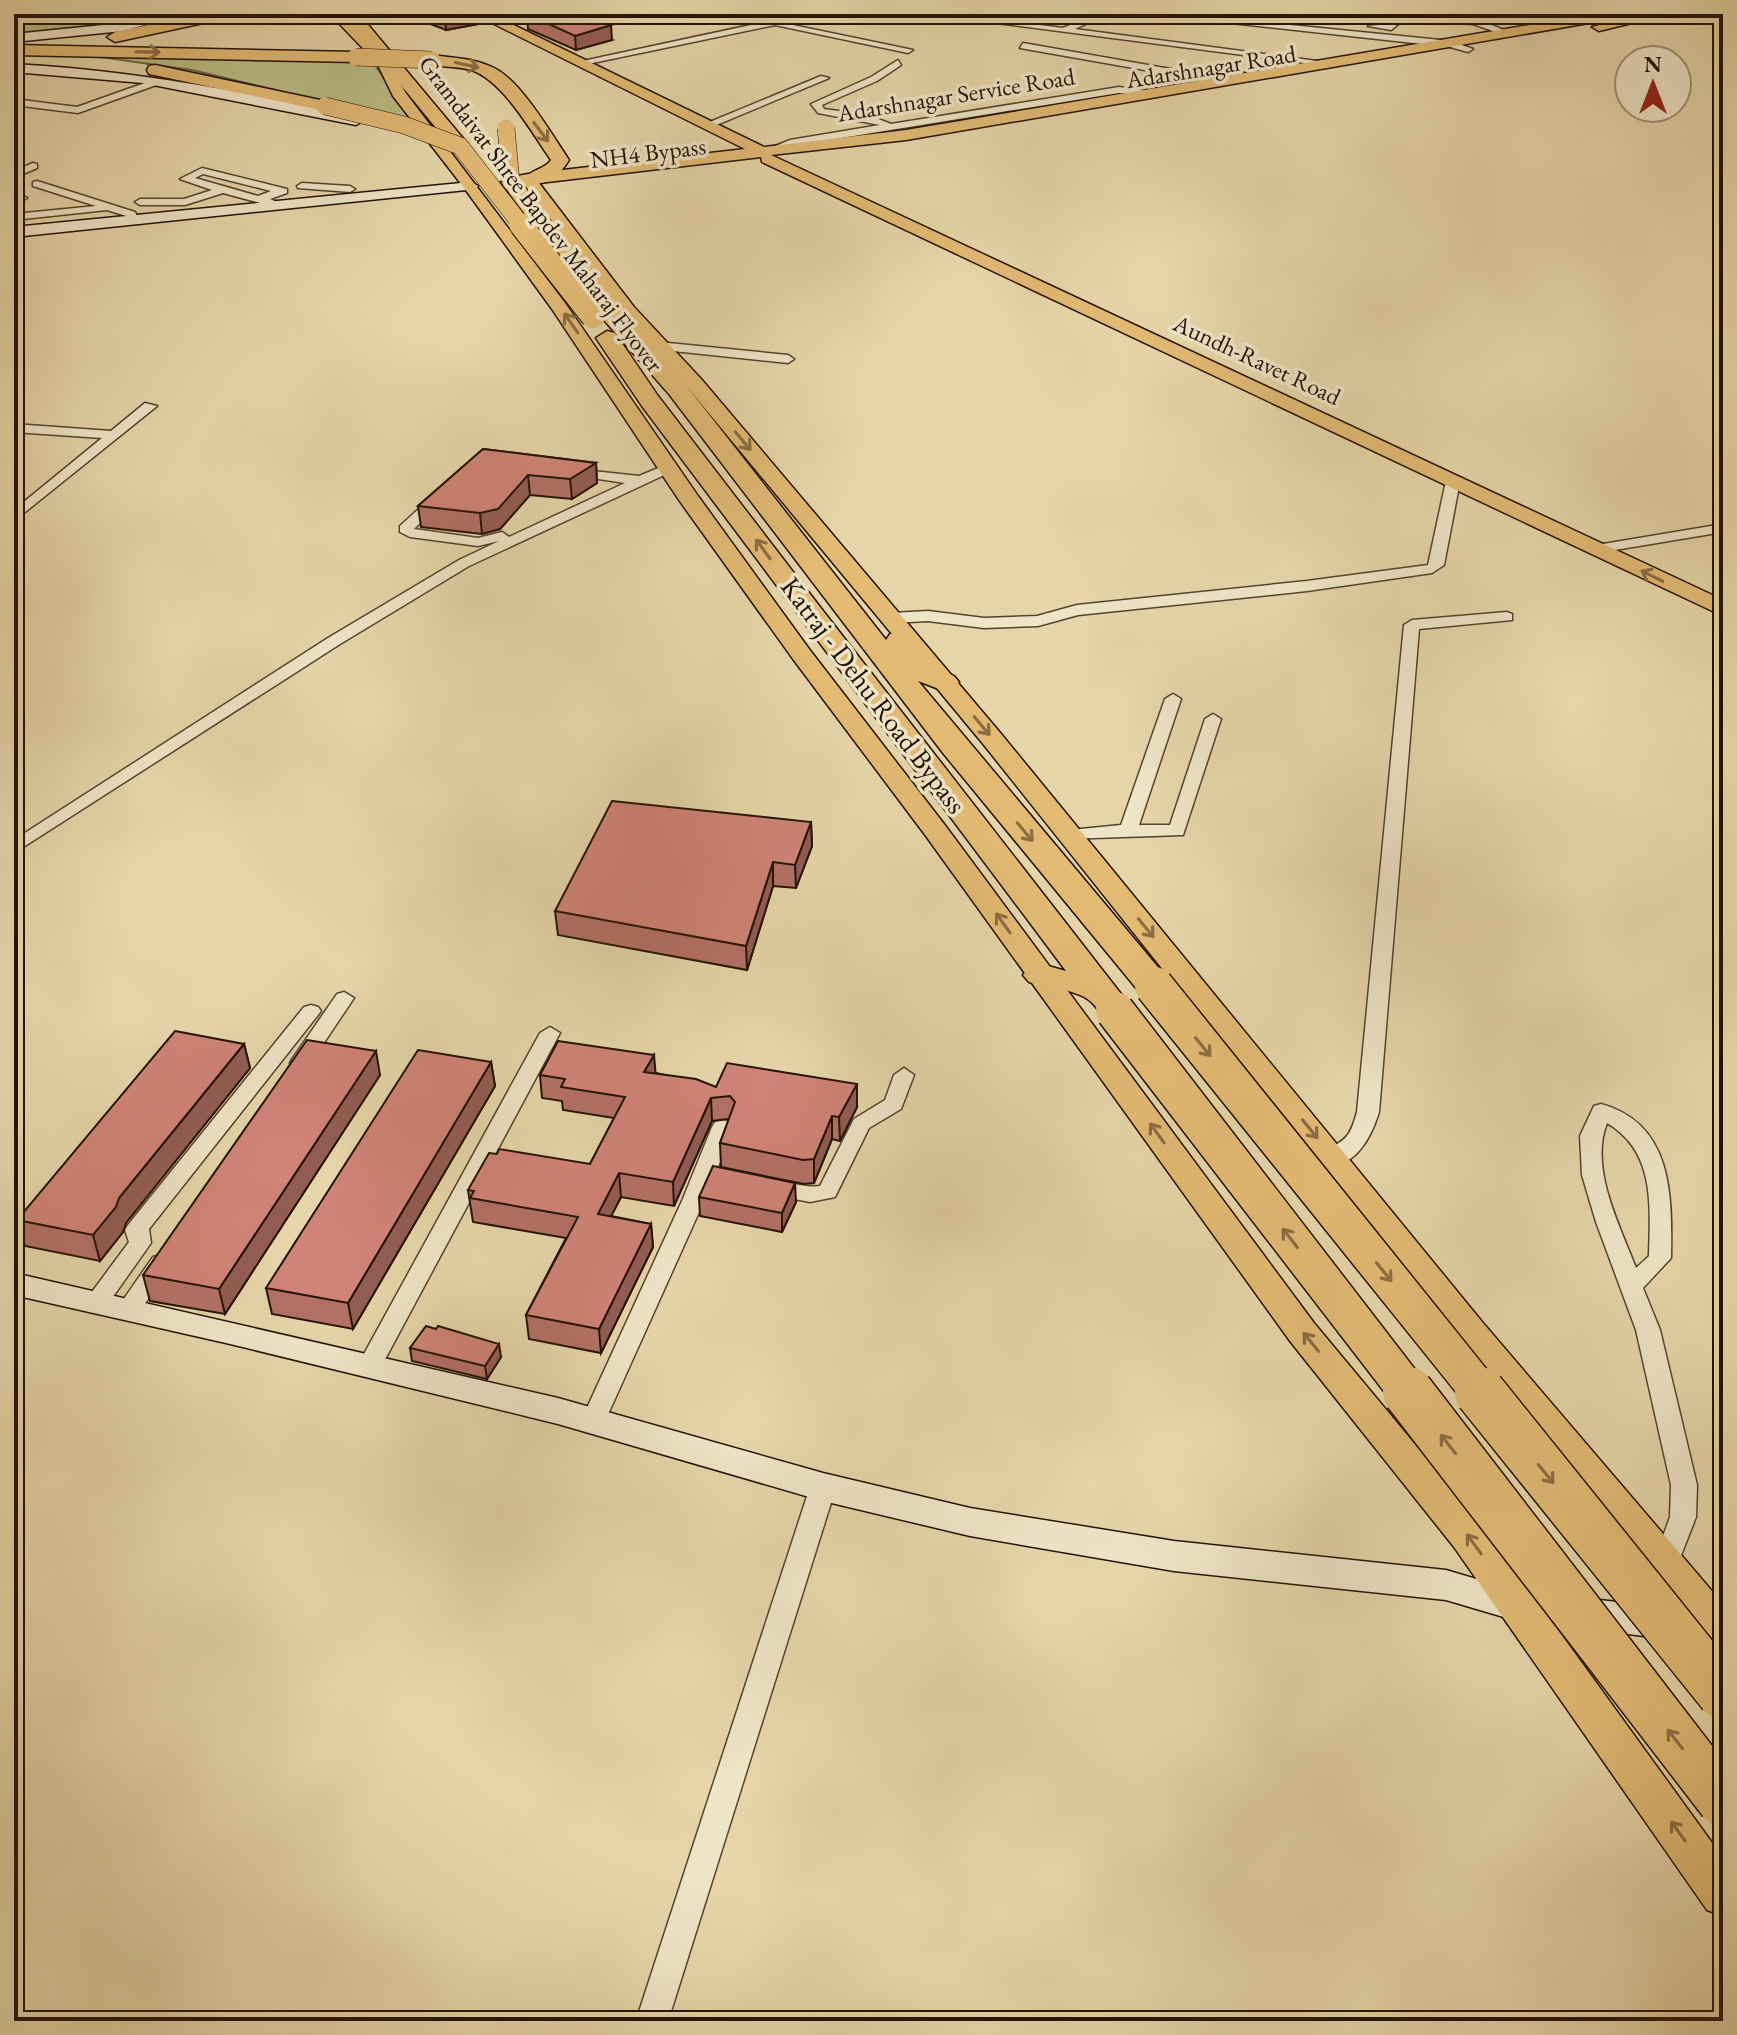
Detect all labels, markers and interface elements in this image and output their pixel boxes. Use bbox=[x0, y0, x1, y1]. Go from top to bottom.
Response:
street label: Adarshnagar Road bbox=[1123, 38, 1299, 95]
north arrow bbox=[1613, 44, 1693, 124]
one-way arrow bbox=[134, 45, 161, 60]
street label: Gramdaivat Shree Bapdev Maharaj Flyover bbox=[412, 49, 671, 378]
text: N bbox=[1644, 50, 1662, 79]
one-way arrow bbox=[454, 58, 479, 73]
street label: Adarshnagar Service Road bbox=[834, 60, 1078, 129]
one-way arrow bbox=[532, 121, 549, 142]
street label: NH4 Bypass bbox=[588, 130, 708, 175]
street label: Aundh-Ravet Road bbox=[1168, 307, 1347, 412]
one-way arrow bbox=[563, 313, 580, 334]
one-way arrow bbox=[734, 430, 752, 451]
one-way arrow bbox=[755, 539, 772, 560]
one-way arrow bbox=[1641, 568, 1665, 583]
street label: Katraj - Dehu Road Bypass bbox=[773, 569, 975, 821]
one-way arrow bbox=[973, 716, 991, 736]
one-way arrow bbox=[1016, 821, 1034, 842]
one-way arrow bbox=[995, 913, 1012, 934]
one-way arrow bbox=[1137, 917, 1155, 938]
one-way arrow bbox=[1194, 1036, 1212, 1057]
one-way arrow bbox=[1301, 1119, 1319, 1139]
one-way arrow bbox=[1149, 1122, 1165, 1144]
one-way arrow bbox=[1281, 1228, 1298, 1249]
one-way arrow bbox=[1375, 1261, 1392, 1282]
one-way arrow bbox=[1302, 1332, 1320, 1353]
one-way arrow bbox=[1440, 1434, 1457, 1455]
one-way arrow bbox=[1537, 1464, 1555, 1485]
one-way arrow bbox=[1466, 1534, 1483, 1556]
one-way arrow bbox=[1667, 1729, 1684, 1750]
one-way arrow bbox=[1670, 1821, 1686, 1843]

